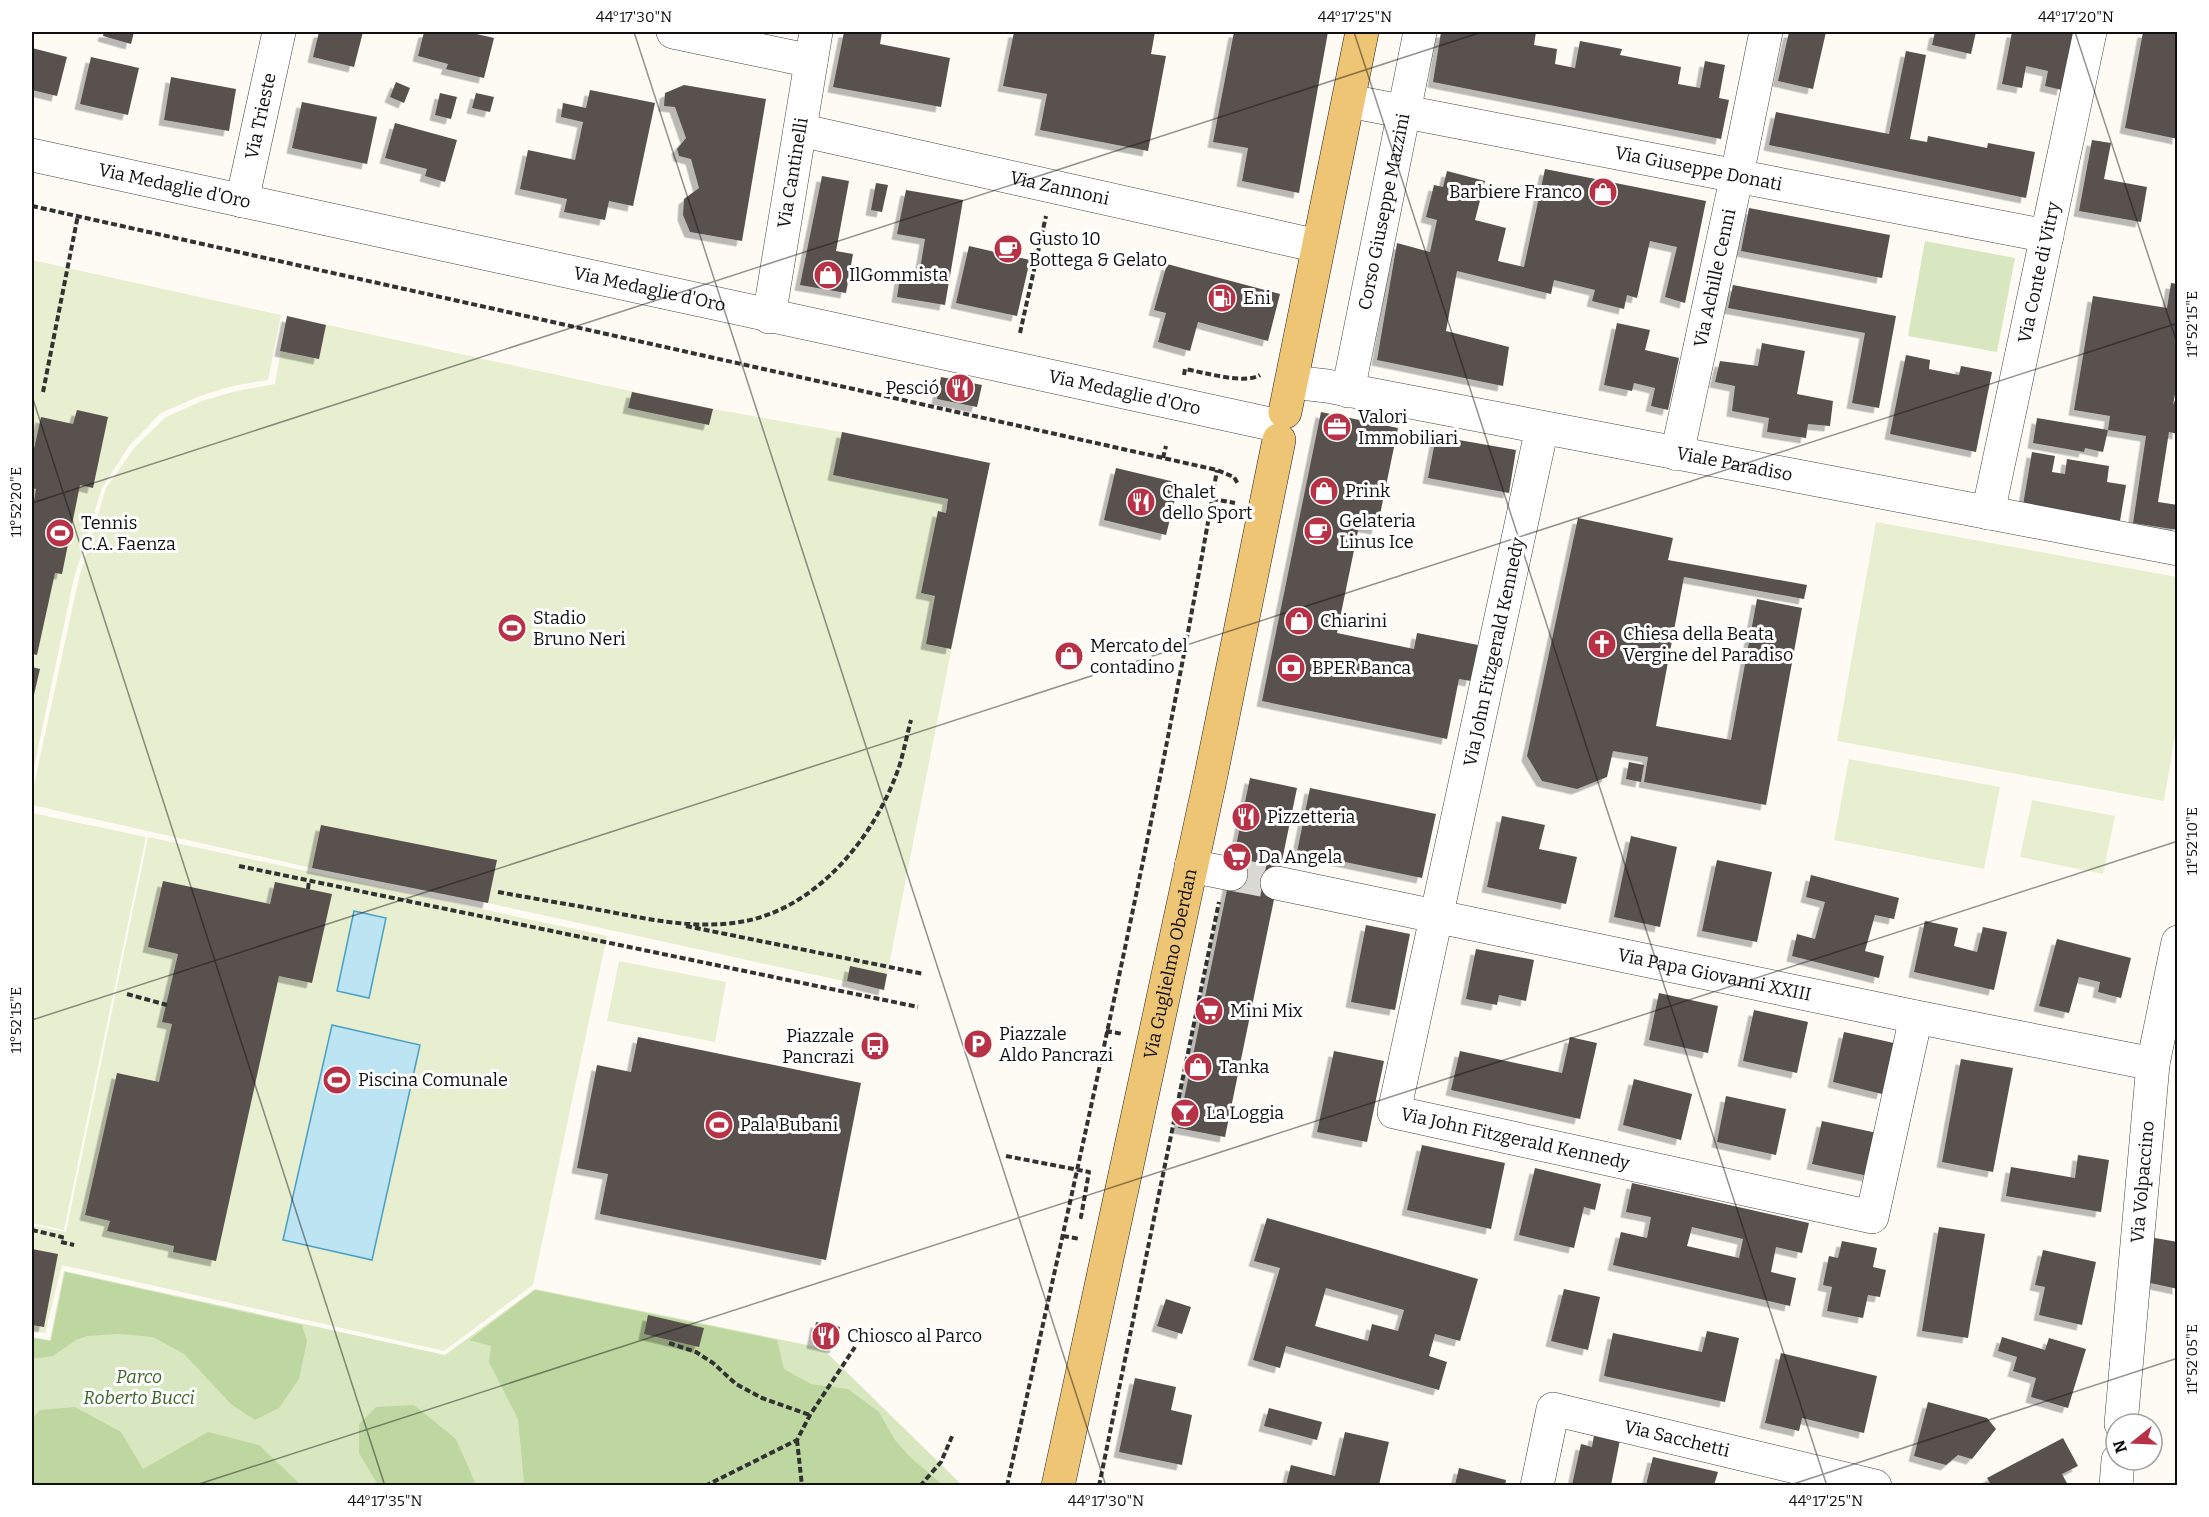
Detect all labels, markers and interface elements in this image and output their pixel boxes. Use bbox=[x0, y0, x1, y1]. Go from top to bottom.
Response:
text: 44°17'30"N bbox=[596, 8, 672, 26]
text: 44°17'25"N bbox=[1318, 8, 1392, 26]
text: 44°17'20"N bbox=[2038, 8, 2114, 26]
street label: Via Trieste bbox=[240, 71, 281, 161]
street label: Corso Giuseppe Mazzini bbox=[1354, 111, 1414, 312]
street label: Via Cantinelli bbox=[773, 116, 813, 230]
street label: Via Giuseppe Donati bbox=[1613, 142, 1784, 196]
street label: Via Medaglie d'Oro bbox=[97, 159, 253, 213]
street label: Via Zannoni bbox=[1008, 166, 1111, 210]
shop icon: Barbiere Franco bbox=[1587, 176, 1619, 208]
place label: Barbiere Franco bbox=[1449, 181, 1582, 203]
street label: Via Conte di Vitry bbox=[2013, 199, 2065, 345]
street label: Via Achille Cenni bbox=[1689, 207, 1740, 349]
place label: Gusto 10 Bottega & Gelato bbox=[1029, 228, 1167, 271]
cafe icon: Gusto 10 Bottega & Gelato bbox=[992, 233, 1024, 265]
shop icon: IlGommista bbox=[812, 259, 844, 291]
street label: Via Medaglie d'Oro bbox=[571, 262, 728, 316]
place label: IlGommista bbox=[849, 264, 949, 286]
fuel station icon: Eni bbox=[1206, 282, 1238, 314]
place label: Eni bbox=[1243, 287, 1271, 309]
text: 11°52'15"E bbox=[2183, 291, 2201, 357]
street label: Via Medaglie d'Oro bbox=[1046, 365, 1203, 419]
restaurant icon: Pesció bbox=[944, 372, 976, 404]
place label: Pesció bbox=[885, 377, 939, 399]
place label: Valori Immobiliari bbox=[1358, 406, 1458, 449]
office icon: Valori Immobiliari bbox=[1321, 411, 1353, 443]
street label: Viale Paradiso bbox=[1674, 442, 1794, 486]
text: 11°52'20"E bbox=[7, 467, 25, 537]
shop icon: Prink bbox=[1308, 475, 1340, 507]
place label: Prink bbox=[1345, 480, 1391, 502]
place label: Chalet dello Sport bbox=[1162, 481, 1253, 524]
restaurant icon: Chalet dello Sport bbox=[1125, 486, 1157, 518]
place label: Gelateria Linus Ice bbox=[1339, 510, 1416, 553]
place label: Tennis C.A. Faenza bbox=[81, 512, 176, 555]
cafe icon: Gelateria Linus Ice bbox=[1302, 515, 1334, 547]
sports icon: Tennis C.A. Faenza bbox=[44, 517, 76, 549]
street label: Via John Fitzgerald Kennedy bbox=[1459, 535, 1529, 769]
shop icon: Chiarini bbox=[1283, 605, 1315, 637]
place label: Stadio Bruno Neri bbox=[533, 607, 626, 650]
place label: Chiarini bbox=[1320, 610, 1387, 632]
sports icon: Stadio Bruno Neri bbox=[496, 612, 528, 644]
place label: Chiesa della Beata Vergine del Paradiso bbox=[1623, 623, 1793, 666]
church icon: Chiesa della Beata Vergine del Paradiso bbox=[1586, 628, 1618, 660]
place label: Mercato del contadino bbox=[1090, 635, 1188, 678]
shop icon: Mercato del contadino bbox=[1053, 640, 1085, 672]
bank icon: BPER Banca bbox=[1275, 652, 1307, 684]
place label: BPER Banca bbox=[1312, 657, 1411, 679]
restaurant icon: Pizzetteria bbox=[1230, 801, 1262, 833]
place label: Pizzetteria bbox=[1267, 806, 1356, 828]
text: 11°52'10"E bbox=[2183, 807, 2201, 875]
supermarket icon: Da Angela bbox=[1221, 841, 1253, 873]
place label: Da Angela bbox=[1258, 846, 1342, 868]
street label: Via Guglielmo Oberdan bbox=[1139, 866, 1202, 1061]
street label: Via Papa Giovanni XXIII bbox=[1616, 944, 1813, 1006]
text: 11°52'15"E bbox=[7, 987, 25, 1053]
supermarket icon: Mini Mix bbox=[1193, 995, 1225, 1027]
place label: Mini Mix bbox=[1230, 1000, 1303, 1022]
place label: Piazzale Aldo Pancrazi bbox=[999, 1023, 1113, 1066]
place label: Piazzale Pancrazi bbox=[782, 1025, 854, 1068]
parking icon: Piazzale Aldo Pancrazi bbox=[962, 1028, 994, 1060]
bus stop icon: Piazzale Pancrazi bbox=[859, 1030, 891, 1062]
shop icon: Tanka bbox=[1182, 1051, 1214, 1083]
place label: Tanka bbox=[1219, 1056, 1269, 1078]
sports icon: Piscina Comunale bbox=[321, 1064, 353, 1096]
place label: Piscina Comunale bbox=[358, 1069, 508, 1091]
bar icon: La Loggia bbox=[1169, 1097, 1201, 1129]
place label: La Loggia bbox=[1206, 1102, 1284, 1124]
street label: Via John Fitzgerald Kennedy bbox=[1399, 1103, 1632, 1175]
sports icon: Pala Bubani bbox=[703, 1109, 735, 1141]
place label: Pala Bubani bbox=[740, 1114, 838, 1136]
street label: Via Volpaccino bbox=[2126, 1120, 2159, 1244]
restaurant icon: Chiosco al Parco bbox=[810, 1320, 842, 1352]
text: 11°52'05"E bbox=[2183, 1324, 2201, 1394]
place label: Chiosco al Parco bbox=[847, 1325, 982, 1347]
park label: Parco Roberto Bucci bbox=[83, 1366, 195, 1409]
north arrow bbox=[2104, 1412, 2164, 1472]
street label: Via Sacchetti bbox=[1622, 1415, 1732, 1462]
text: N bbox=[2109, 1438, 2131, 1455]
text: 44°17'35"N bbox=[348, 1492, 423, 1510]
text: 44°17'30"N bbox=[1068, 1492, 1144, 1510]
text: 44°17'25"N bbox=[1789, 1492, 1863, 1510]

